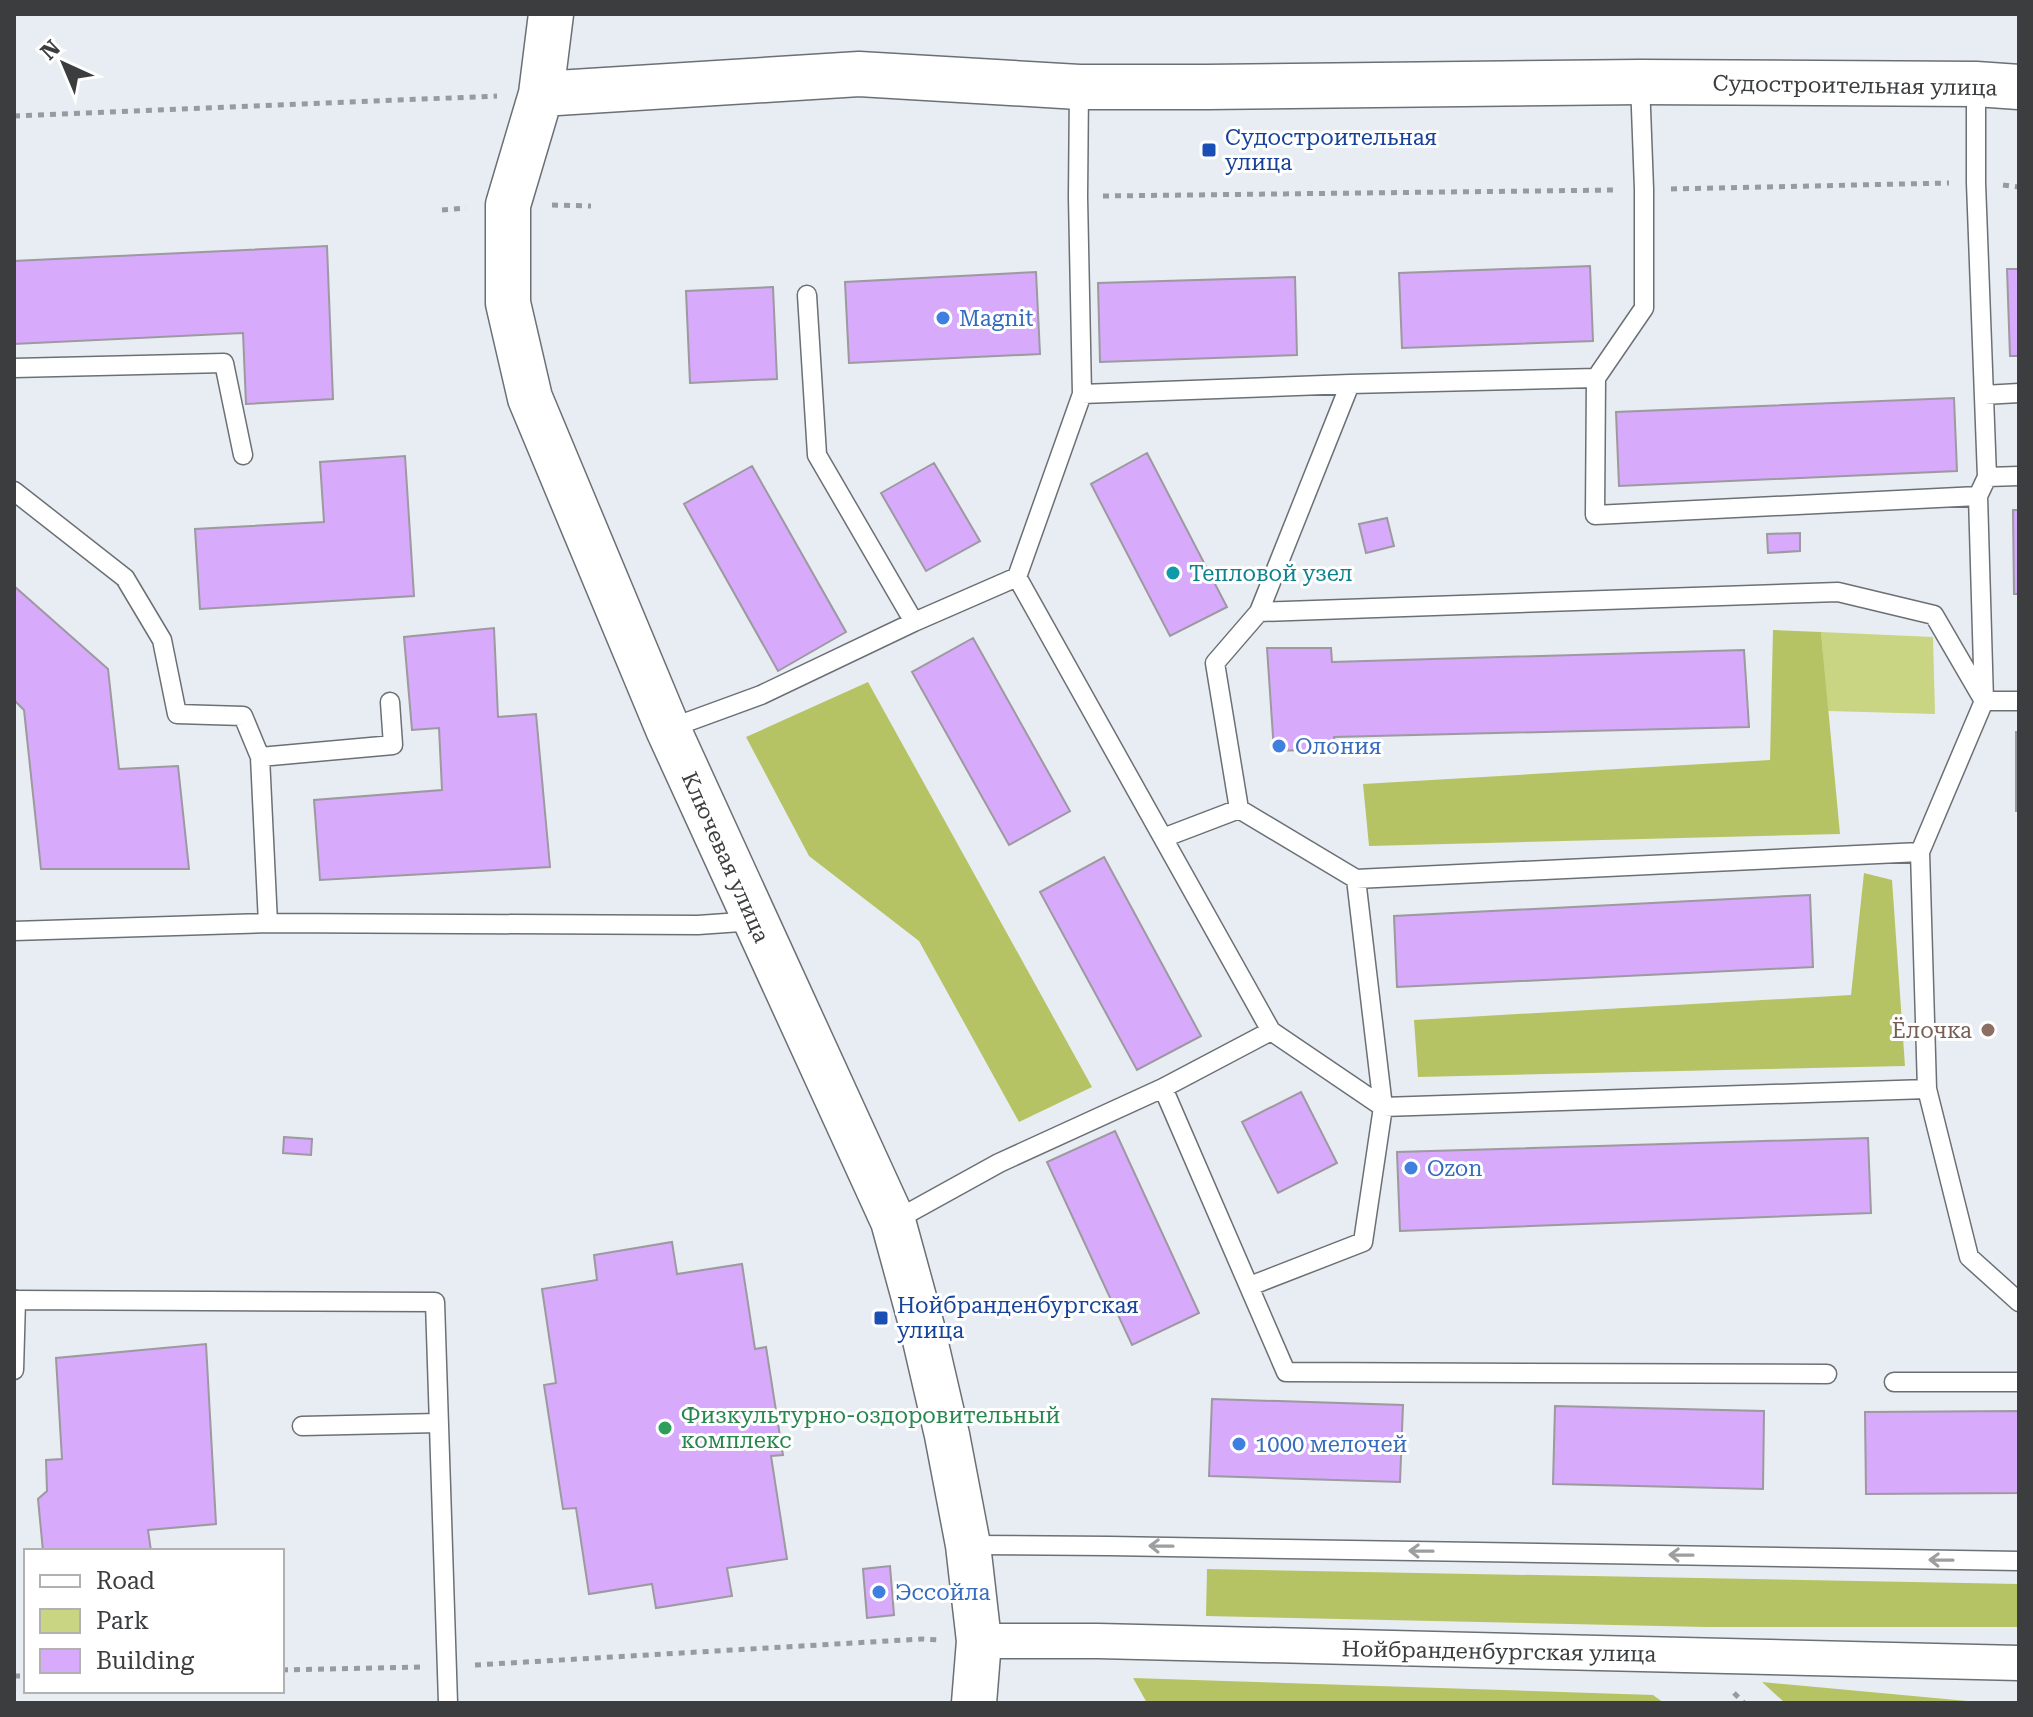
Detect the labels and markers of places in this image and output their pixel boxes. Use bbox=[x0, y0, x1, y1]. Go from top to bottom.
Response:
place label: Судостроительная улица bbox=[1225, 125, 1437, 175]
marker: Судостроительная улица bbox=[1200, 141, 1218, 159]
place label: Magnit bbox=[959, 306, 1034, 331]
marker: Magnit bbox=[934, 309, 952, 327]
place label: Тепловой узел bbox=[1189, 561, 1353, 586]
marker: Тепловой узел bbox=[1164, 564, 1182, 582]
place label: Олония bbox=[1295, 734, 1381, 759]
marker: Олония bbox=[1270, 737, 1288, 755]
place label: Ёлочка bbox=[1892, 1017, 1972, 1043]
marker: Ёлочка bbox=[1979, 1021, 1997, 1039]
place label: Ozon bbox=[1427, 1156, 1483, 1181]
marker: Ozon bbox=[1402, 1159, 1420, 1177]
place label: Нойбранденбургская улица bbox=[897, 1293, 1139, 1343]
marker: Нойбранденбургская улица bbox=[872, 1309, 890, 1327]
place label: Физкультурно-оздоровительный комплекс bbox=[681, 1403, 1060, 1453]
marker: Физкультурно-оздоровительный комплекс bbox=[656, 1419, 674, 1437]
place label: 1000 мелочей bbox=[1255, 1432, 1407, 1457]
marker: 1000 мелочей bbox=[1230, 1435, 1248, 1453]
place label: Эссойла bbox=[895, 1580, 991, 1605]
marker: Эссойла bbox=[870, 1583, 888, 1601]

